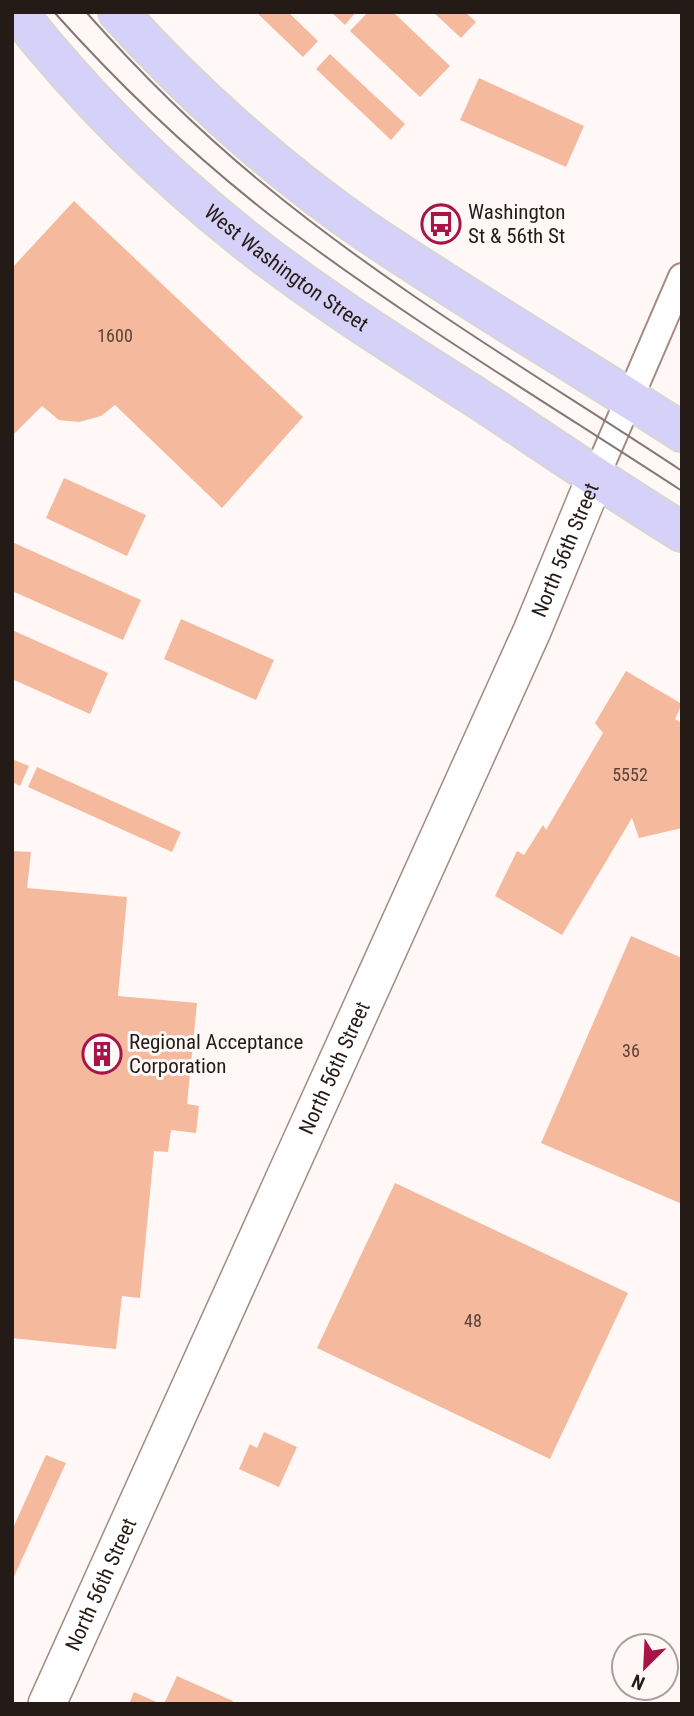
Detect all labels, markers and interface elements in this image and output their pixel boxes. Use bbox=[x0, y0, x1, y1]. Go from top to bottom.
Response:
street label: West Washington Street bbox=[199, 200, 373, 336]
place label: Washington St & 56th St bbox=[468, 200, 566, 248]
bus stop icon: Washington St & 56th St bbox=[420, 203, 462, 245]
house number: 1600 bbox=[97, 325, 133, 346]
street label: North 56th Street bbox=[527, 480, 604, 621]
house number: 5552 bbox=[612, 764, 648, 785]
street label: North 56th Street bbox=[294, 998, 375, 1138]
place label: Regional Acceptance Corporation bbox=[129, 1030, 303, 1078]
building icon: Regional Acceptance Corporation bbox=[81, 1033, 123, 1075]
house number: 36 bbox=[622, 1040, 640, 1061]
house number: 48 bbox=[464, 1310, 482, 1331]
street label: North 56th Street bbox=[61, 1515, 141, 1655]
north arrow bbox=[610, 1632, 680, 1702]
text: N bbox=[628, 1669, 648, 1695]

